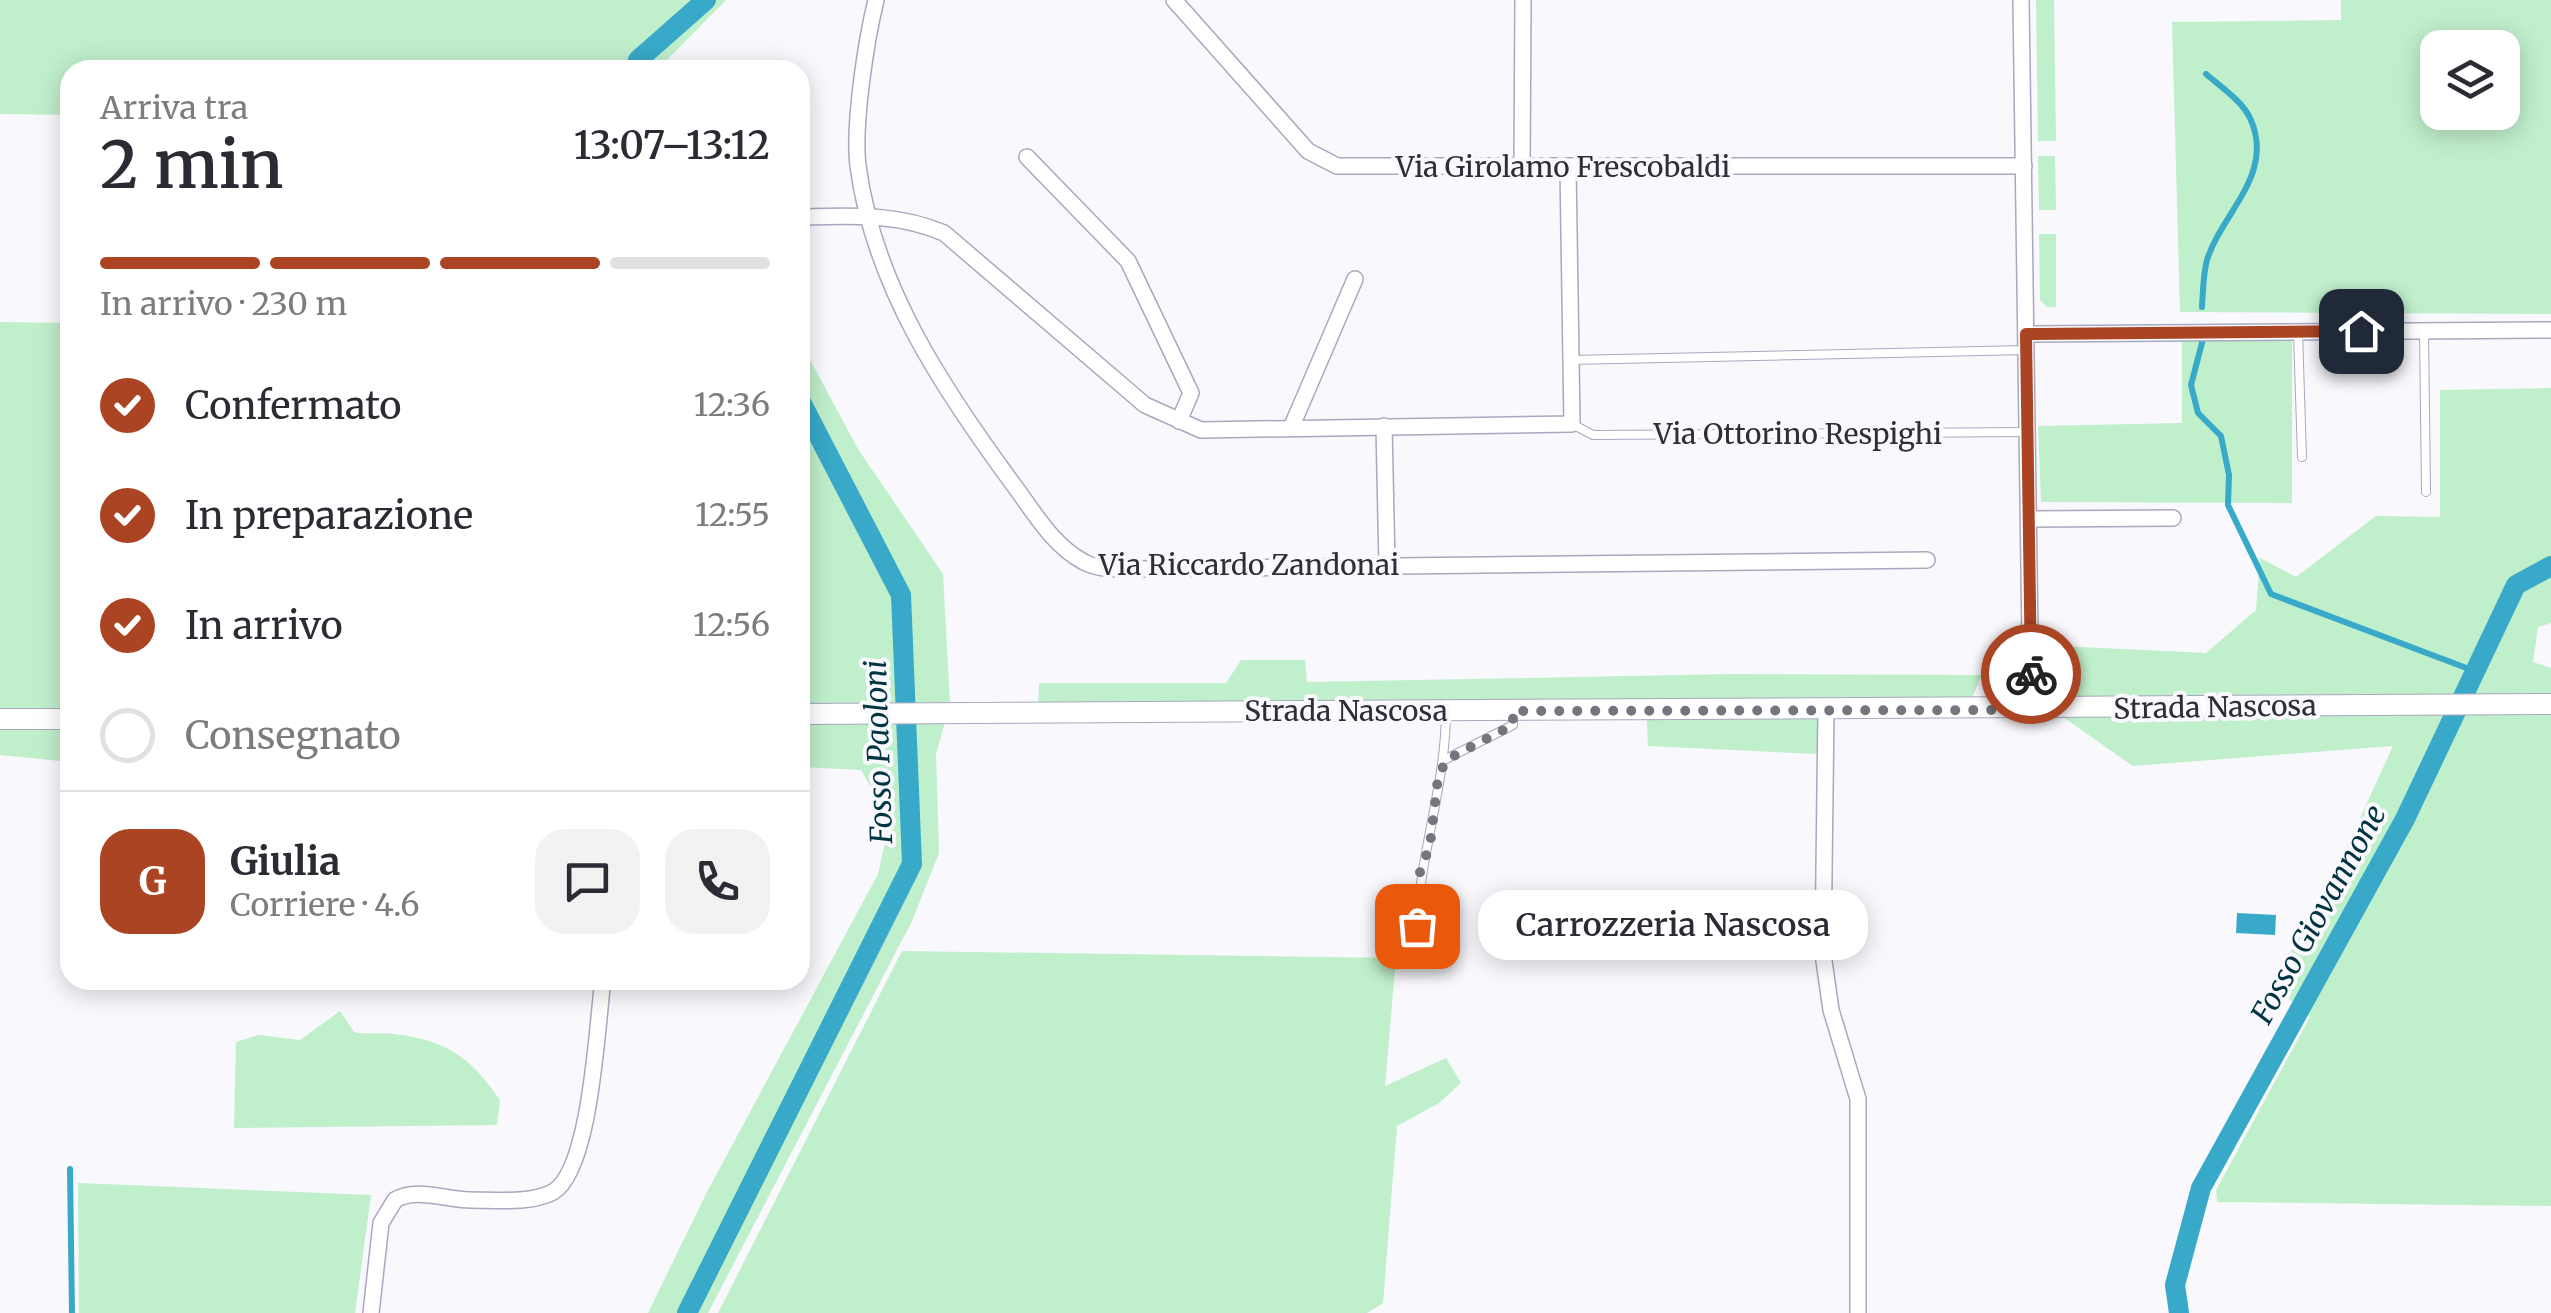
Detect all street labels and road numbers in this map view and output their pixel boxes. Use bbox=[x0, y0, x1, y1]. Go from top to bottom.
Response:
street label: Via Girolamo Frescobaldi bbox=[1395, 149, 1730, 185]
street label: Via Ottorino Respighi bbox=[1653, 416, 1942, 452]
street label: Via Riccardo Zandonai bbox=[1098, 547, 1399, 583]
street label: Strada Nascosa bbox=[2113, 687, 2317, 727]
street label: Strada Nascosa bbox=[1244, 693, 1448, 729]

